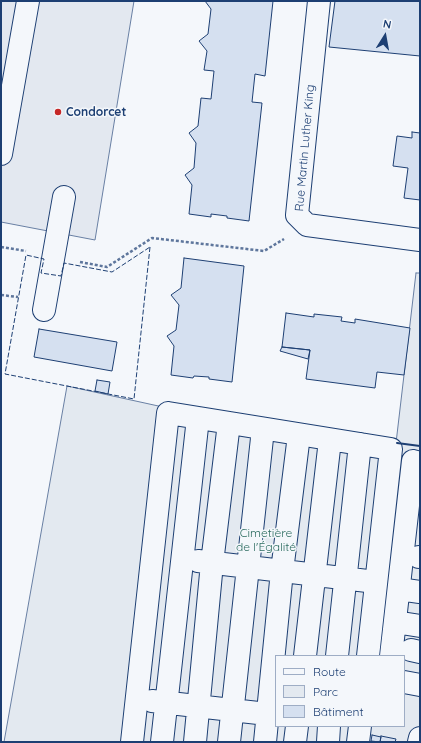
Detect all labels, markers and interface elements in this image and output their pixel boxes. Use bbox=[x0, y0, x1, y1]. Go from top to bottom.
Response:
north arrow bbox=[365, 16, 405, 56]
text: N bbox=[382, 17, 393, 32]
street label: Rue Martin Luther King bbox=[292, 84, 318, 212]
place label: Condorcet bbox=[66, 105, 126, 119]
marker: Condorcet bbox=[53, 107, 63, 117]
park label: Cimetière de l'Égalité bbox=[236, 526, 296, 554]
legend bbox=[275, 655, 405, 727]
text: Route bbox=[313, 664, 346, 679]
text: Parc bbox=[313, 684, 338, 699]
text: Bâtiment bbox=[313, 704, 363, 719]

